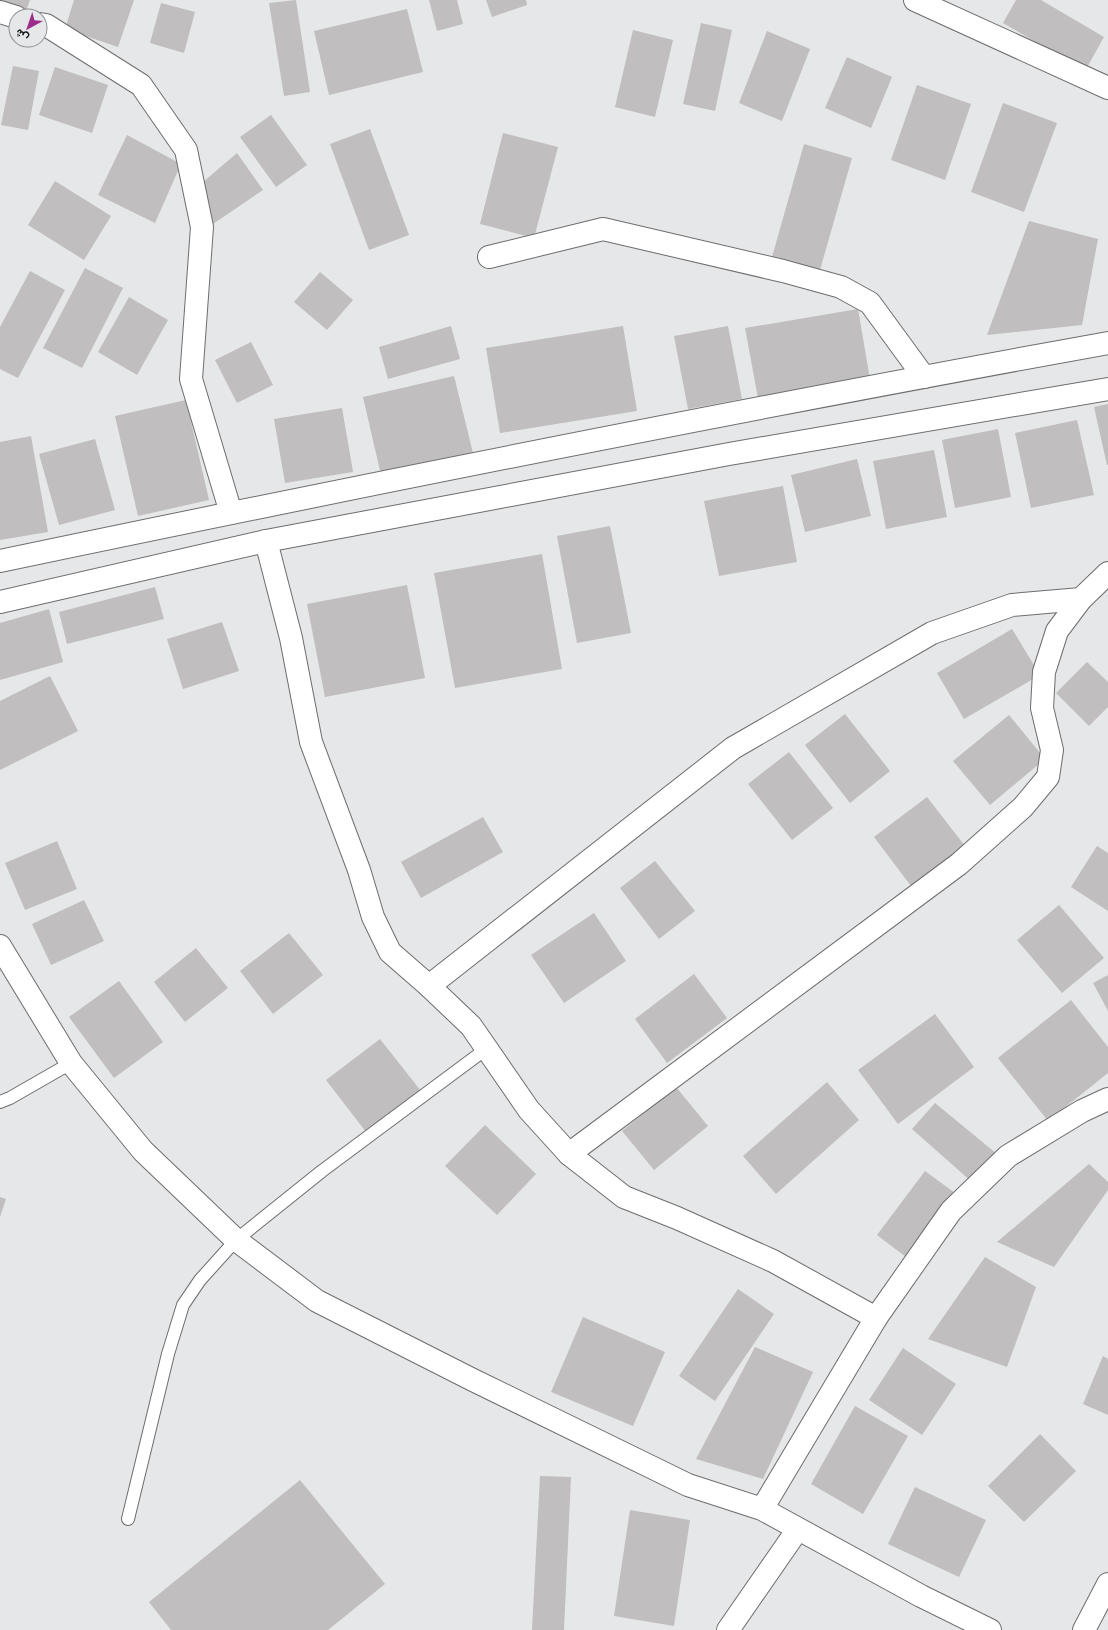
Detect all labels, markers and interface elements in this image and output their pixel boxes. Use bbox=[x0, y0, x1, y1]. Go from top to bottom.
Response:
north arrow bbox=[8, 8, 48, 48]
text: ش bbox=[13, 26, 31, 45]

